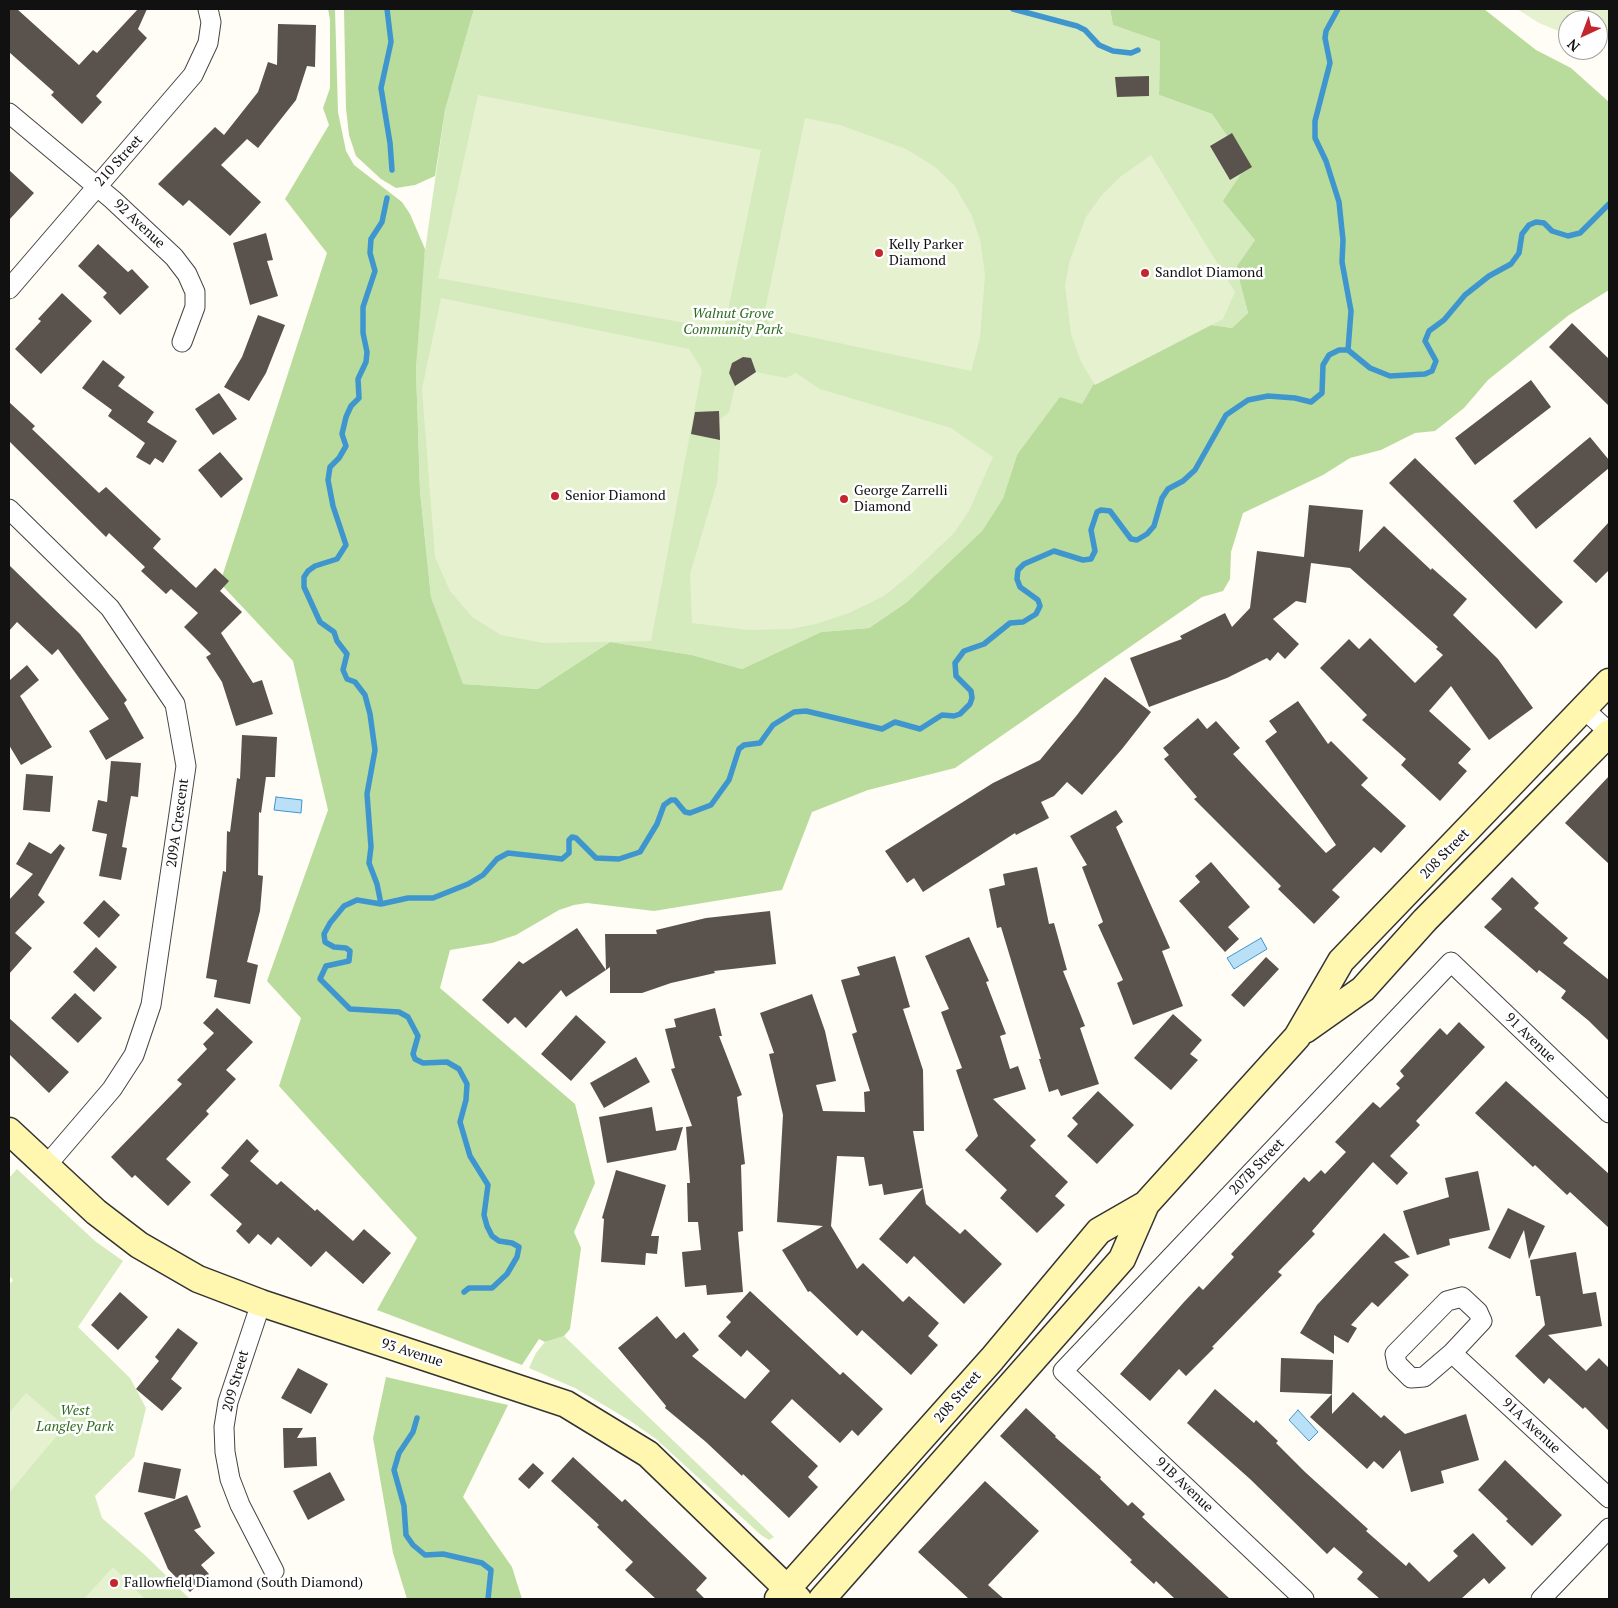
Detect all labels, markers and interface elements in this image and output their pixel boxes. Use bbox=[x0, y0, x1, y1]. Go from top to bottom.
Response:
north arrow bbox=[1558, 10, 1608, 60]
text: N bbox=[1563, 35, 1583, 56]
street label: 210 Street bbox=[92, 132, 146, 190]
street label: 92 Avenue bbox=[110, 196, 168, 252]
place label: Kelly Parker Diamond bbox=[889, 237, 964, 270]
marker: Kelly Parker Diamond bbox=[873, 247, 885, 259]
place label: Sandlot Diamond bbox=[1155, 265, 1263, 281]
marker: Sandlot Diamond bbox=[1139, 267, 1151, 279]
park label: Walnut Grove Community Park bbox=[683, 306, 783, 338]
place label: George Zarrelli Diamond bbox=[854, 483, 948, 516]
place label: Senior Diamond bbox=[565, 488, 666, 504]
marker: Senior Diamond bbox=[549, 490, 561, 502]
marker: George Zarrelli Diamond bbox=[838, 493, 850, 505]
street label: 209A Crescent bbox=[163, 777, 193, 869]
street label: 208 Street bbox=[1417, 825, 1473, 883]
street label: 91 Avenue bbox=[1501, 1010, 1559, 1066]
street label: 207B Street bbox=[1226, 1135, 1288, 1199]
street label: 93 Avenue bbox=[379, 1335, 445, 1371]
street label: 209 Street bbox=[219, 1348, 253, 1414]
street label: 208 Street bbox=[931, 1368, 985, 1426]
street label: 91A Avenue bbox=[1498, 1395, 1564, 1457]
park label: West Langley Park bbox=[36, 1403, 114, 1435]
street label: 91B Avenue bbox=[1152, 1454, 1216, 1516]
place label: Fallowfield Diamond (South Diamond) bbox=[124, 1575, 363, 1591]
marker: Fallowfield Diamond (South Diamond) bbox=[108, 1577, 120, 1589]

